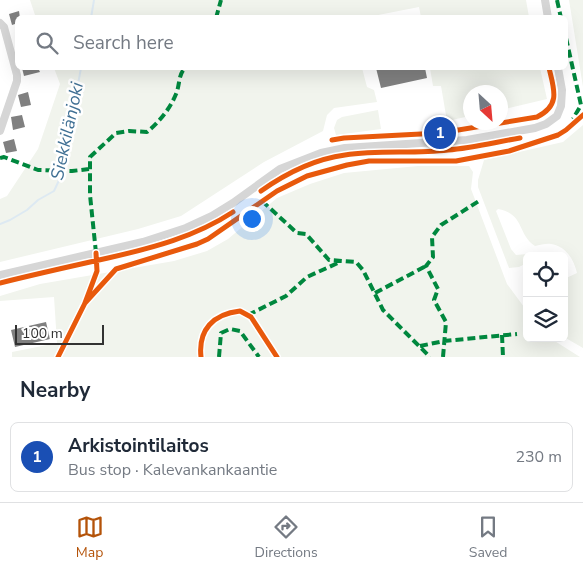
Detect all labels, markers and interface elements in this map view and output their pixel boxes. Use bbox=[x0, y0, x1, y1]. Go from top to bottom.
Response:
search box bbox=[15, 15, 568, 70]
icon: search bbox=[33, 29, 61, 57]
text: Search here bbox=[73, 30, 174, 56]
water label: Siekkilänjoki bbox=[45, 79, 89, 182]
north arrow bbox=[463, 85, 508, 130]
pin: 1 bbox=[424, 114, 456, 152]
your location bbox=[239, 206, 265, 232]
map controls bbox=[523, 252, 568, 342]
button: locate bbox=[523, 252, 568, 297]
button: layers bbox=[523, 297, 568, 342]
scale bar bbox=[15, 322, 104, 345]
text: 100 m bbox=[22, 324, 63, 343]
text: Nearby bbox=[20, 376, 90, 404]
text: Arkistointilaitos bbox=[68, 433, 209, 459]
text: 1 bbox=[32, 446, 42, 468]
text: 230 m bbox=[515, 446, 562, 468]
text: Bus stop · Kalevankankaantie bbox=[68, 459, 277, 481]
tab: Map bbox=[76, 513, 104, 562]
tab: Directions bbox=[255, 513, 318, 562]
tab: Saved bbox=[469, 513, 507, 562]

